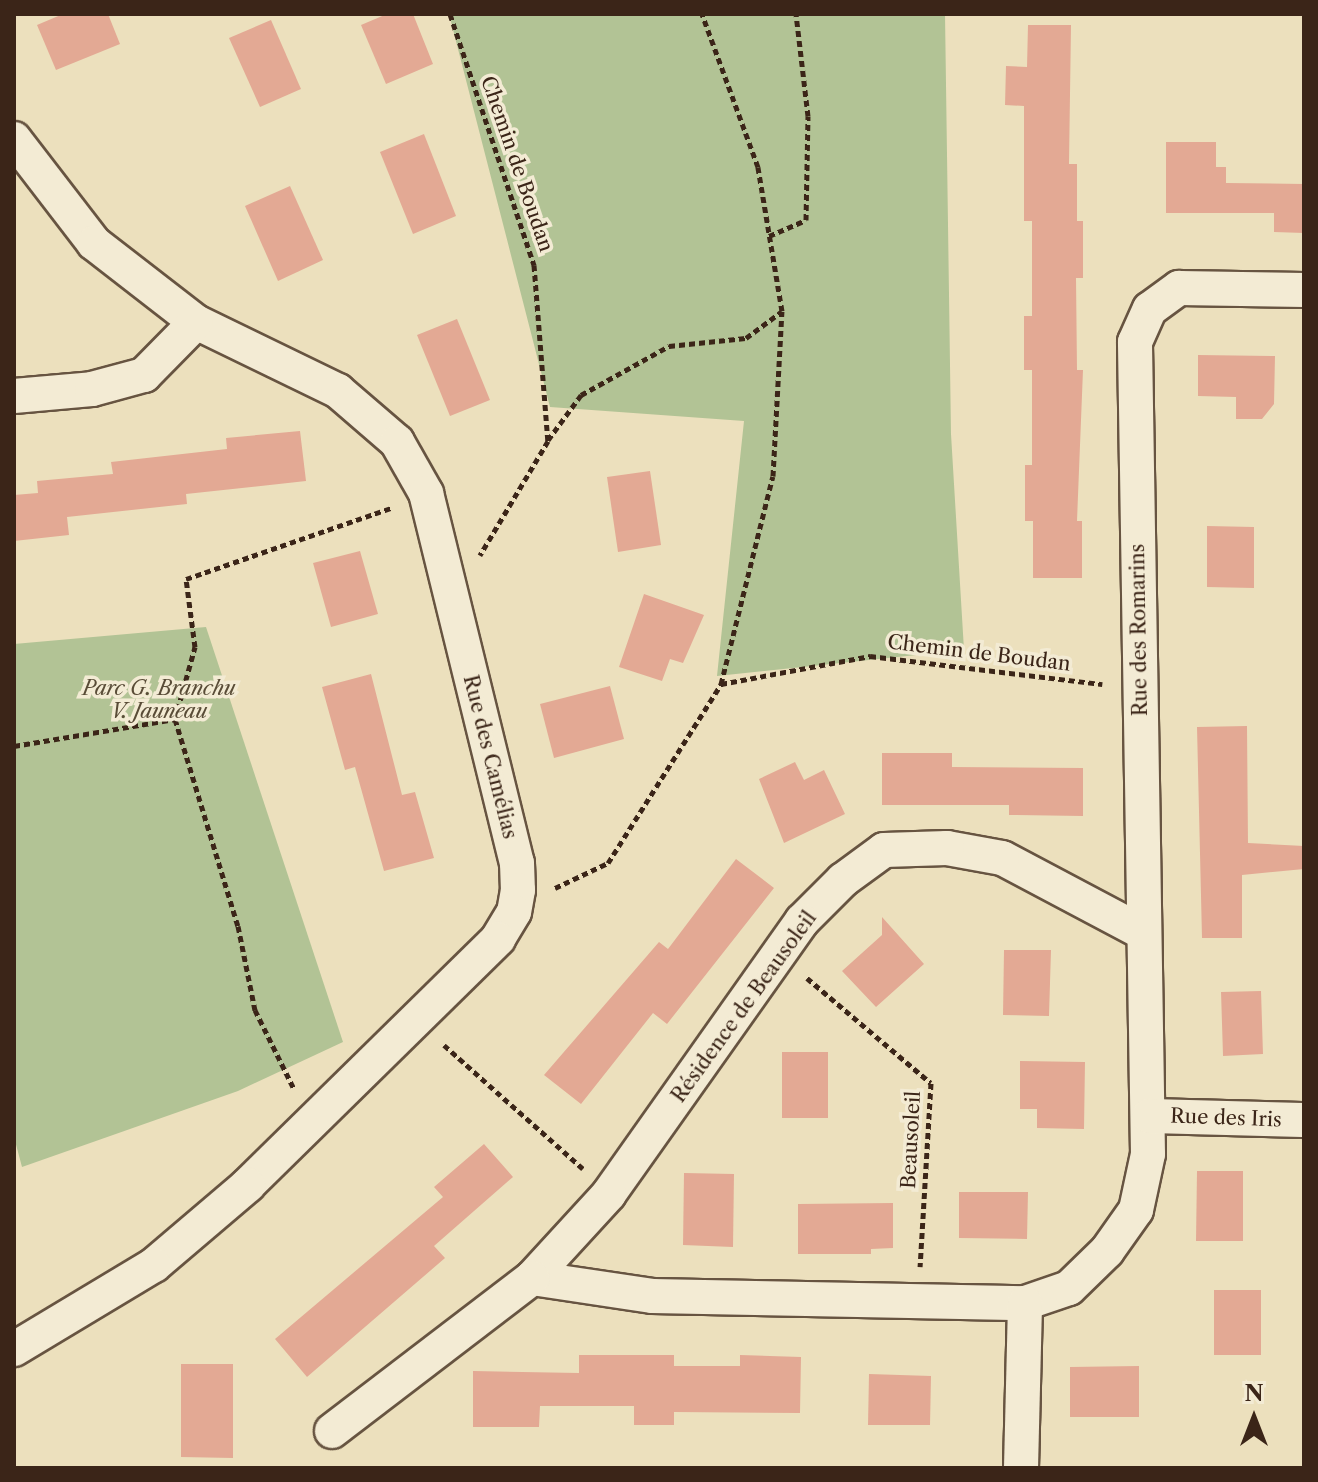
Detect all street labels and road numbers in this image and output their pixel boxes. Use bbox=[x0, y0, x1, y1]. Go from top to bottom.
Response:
street label: Chemin de Boudan bbox=[476, 73, 558, 255]
street label: Rue des Romarins bbox=[1125, 544, 1153, 716]
street label: Chemin de Boudan bbox=[886, 630, 1072, 676]
street label: Rue des Camélias bbox=[458, 673, 522, 841]
street label: Résidence de Beausoleil bbox=[667, 907, 821, 1107]
street label: Beausoleil bbox=[896, 1090, 926, 1190]
street label: Rue des Iris bbox=[1170, 1104, 1282, 1132]

